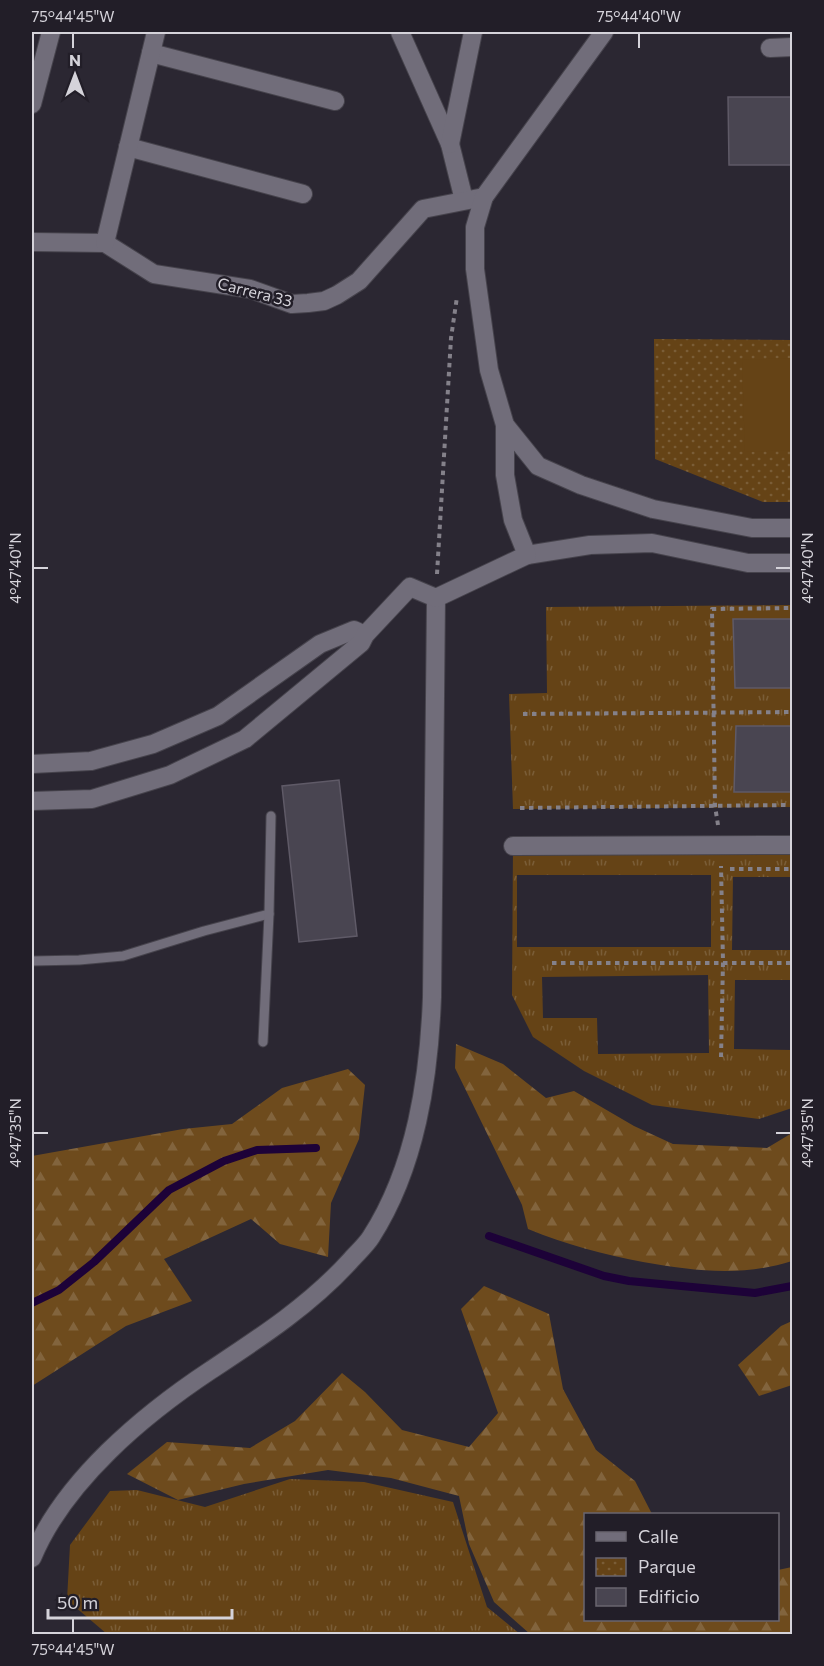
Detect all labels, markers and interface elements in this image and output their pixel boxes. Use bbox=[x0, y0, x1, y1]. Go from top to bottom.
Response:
text: 75°44'45"W bbox=[31, 7, 115, 25]
text: 75°44'40"W bbox=[597, 7, 681, 25]
north arrow bbox=[45, 45, 105, 105]
text: N bbox=[69, 50, 81, 69]
street label: Carrera 33 bbox=[216, 273, 294, 310]
text: 4°47'40"N bbox=[6, 532, 24, 604]
text: 4°47'40"N bbox=[798, 532, 816, 604]
text: 4°47'35"N bbox=[6, 1098, 24, 1168]
text: 4°47'35"N bbox=[798, 1098, 816, 1168]
legend bbox=[584, 1513, 779, 1621]
text: Calle bbox=[638, 1525, 678, 1547]
text: Parque bbox=[638, 1555, 696, 1577]
scale bar bbox=[48, 1582, 232, 1620]
text: Edificio bbox=[638, 1585, 700, 1607]
text: 50 m bbox=[57, 1591, 98, 1613]
text: 75°44'45"W bbox=[31, 1640, 115, 1658]

